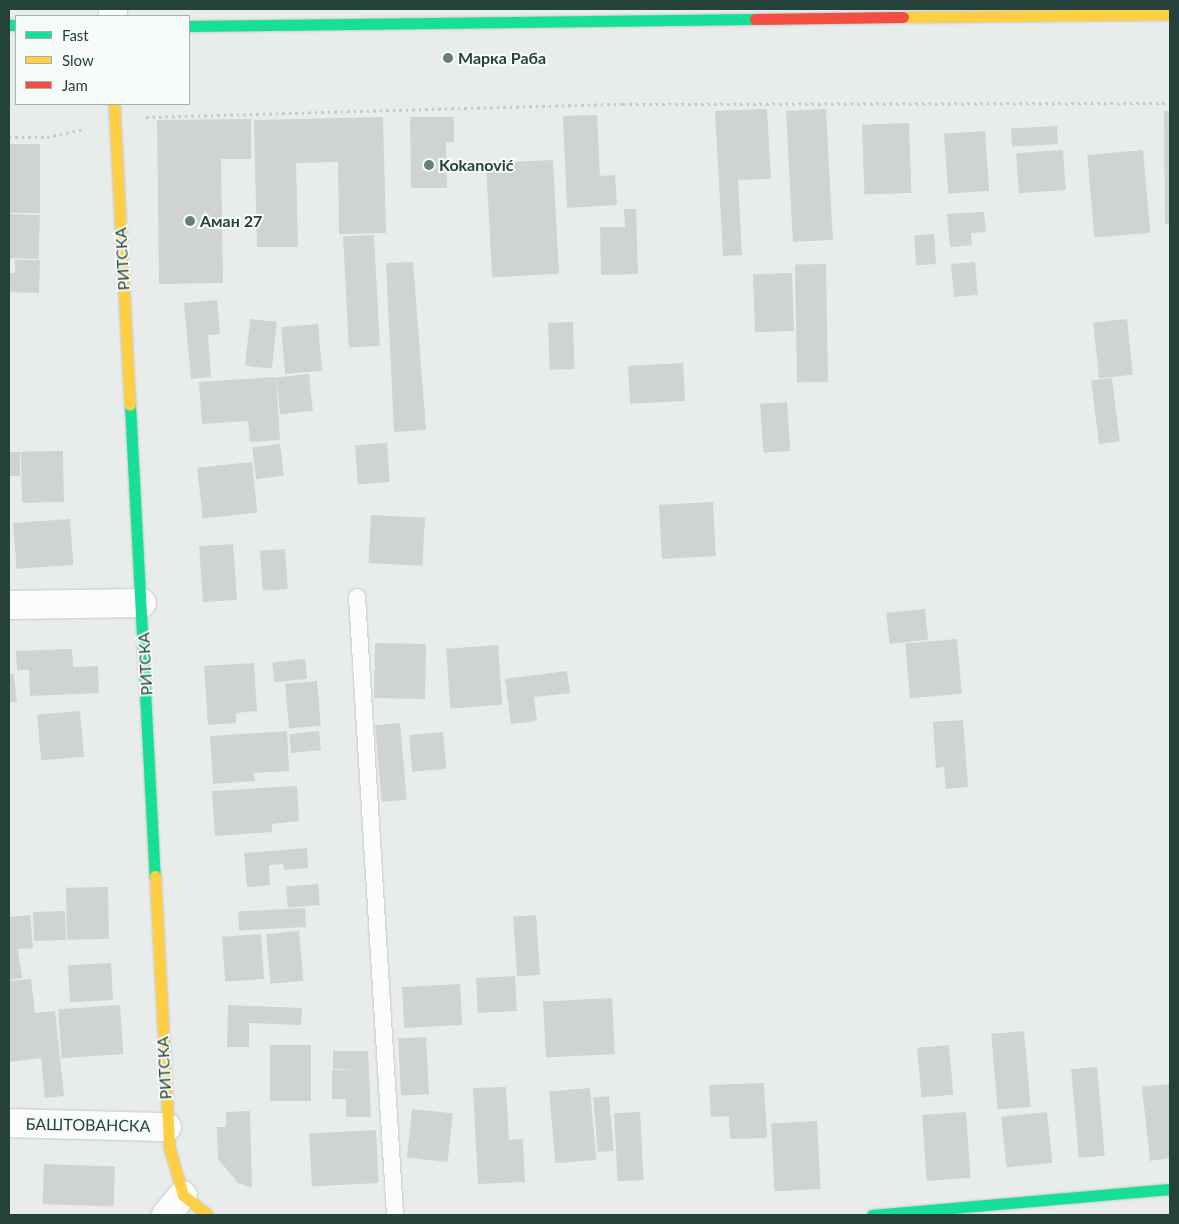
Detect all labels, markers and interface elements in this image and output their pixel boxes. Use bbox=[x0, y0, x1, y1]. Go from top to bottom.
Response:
legend bbox=[15, 15, 190, 105]
text: Fast bbox=[62, 26, 89, 44]
place label: Марка Раба bbox=[458, 48, 546, 68]
text: Slow bbox=[62, 51, 94, 69]
marker: Марка Раба bbox=[442, 52, 454, 64]
text: Jam bbox=[62, 76, 88, 94]
place label: Kokanović bbox=[439, 155, 513, 175]
marker: Kokanović bbox=[423, 159, 435, 171]
place label: Аман 27 bbox=[200, 211, 262, 231]
marker: Аман 27 bbox=[184, 215, 196, 227]
street label: РИТСКА bbox=[111, 227, 133, 291]
street label: РИТСКА bbox=[134, 632, 156, 696]
street label: РИТСКА bbox=[153, 1036, 175, 1100]
street label: БАШТОВАНСКА bbox=[25, 1114, 151, 1136]

